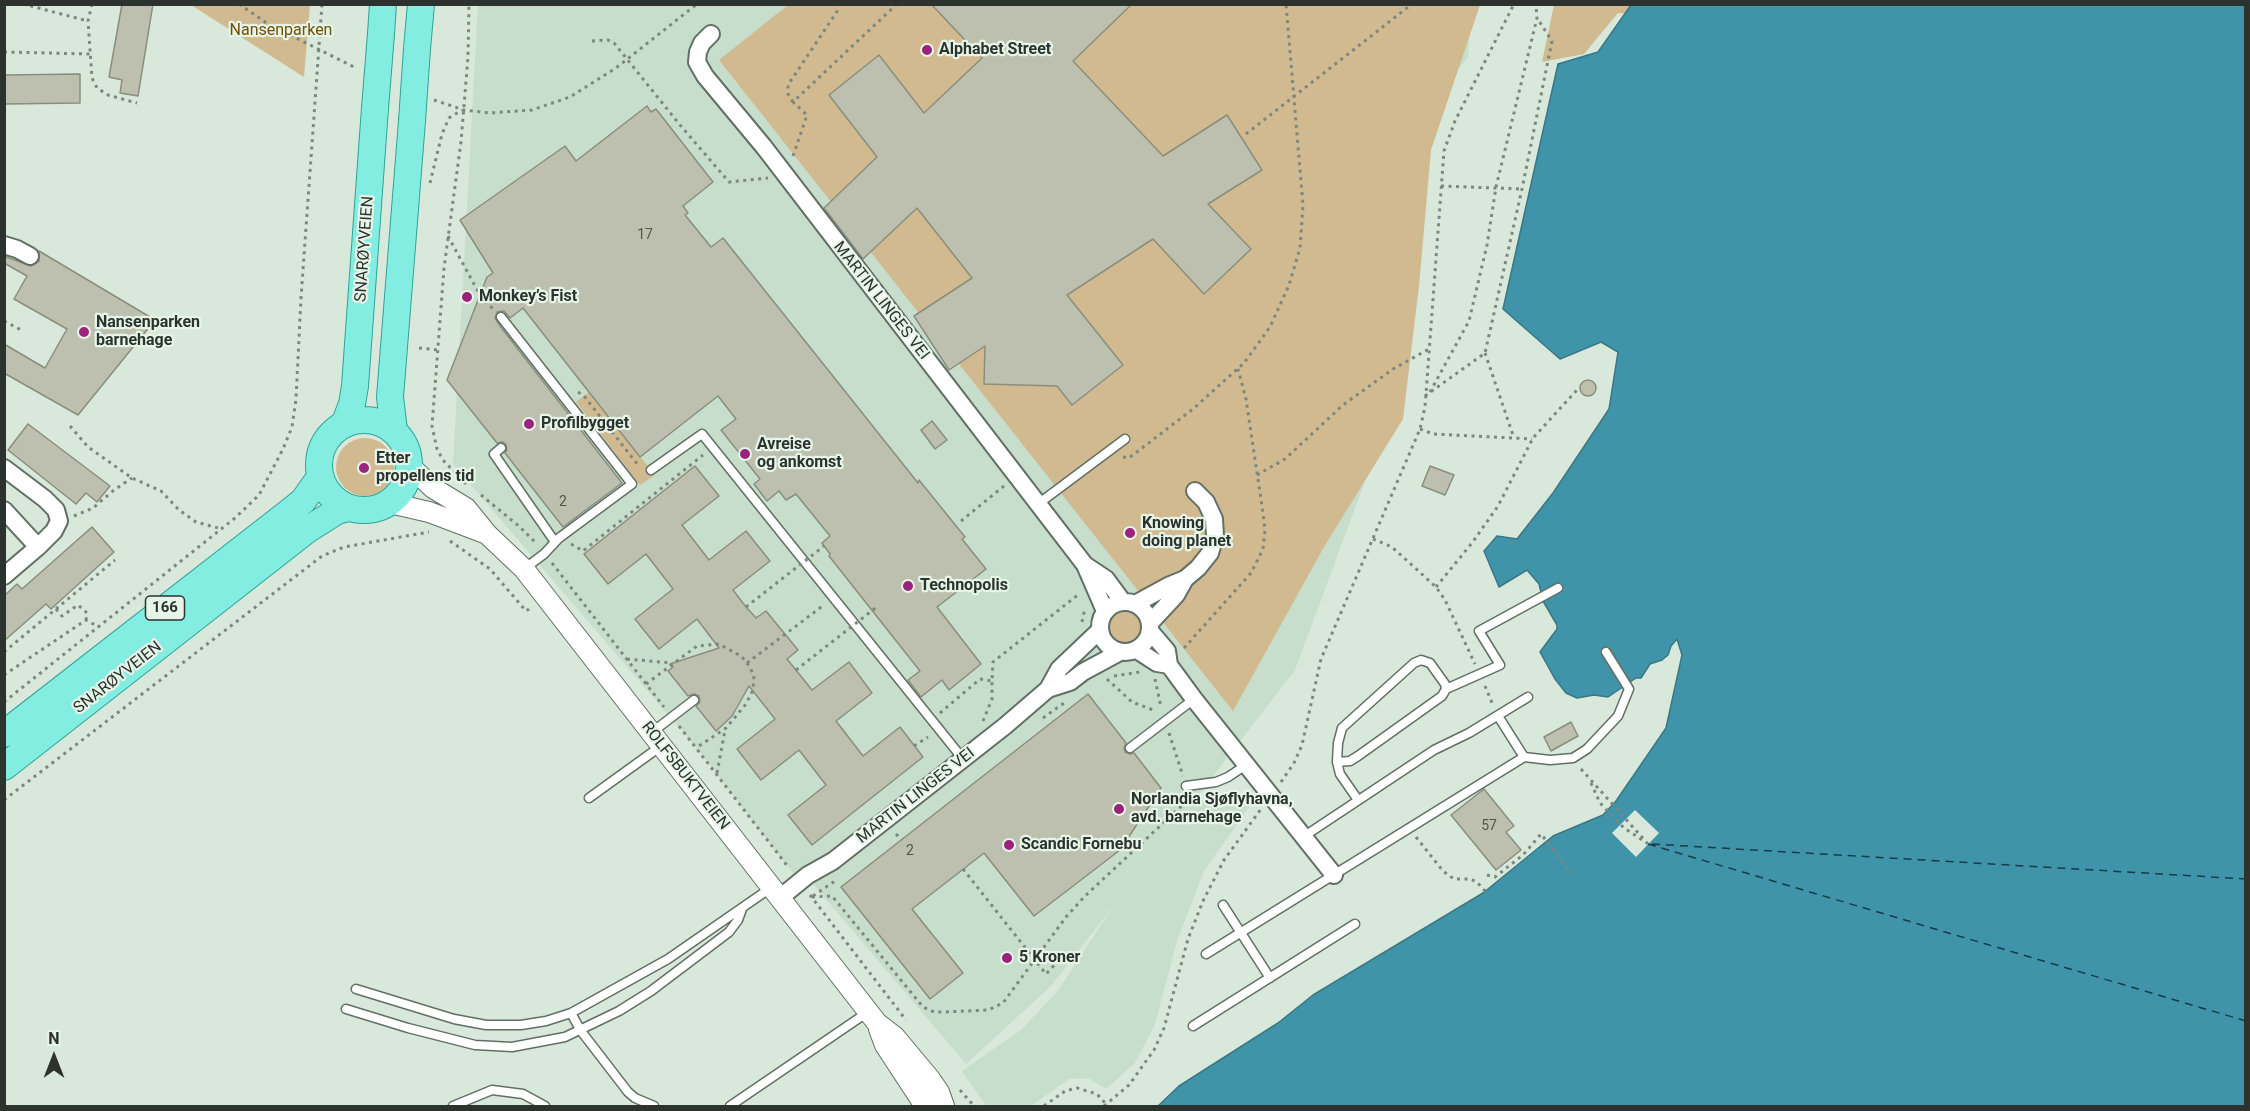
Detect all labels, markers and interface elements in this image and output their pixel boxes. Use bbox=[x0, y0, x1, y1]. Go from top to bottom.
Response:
park label: Nansenparken bbox=[230, 21, 332, 41]
place label: Alphabet Street bbox=[939, 40, 1051, 60]
marker: Alphabet Street bbox=[920, 43, 934, 57]
street label: SNARØYVEIEN bbox=[352, 195, 378, 303]
house number: 17 bbox=[637, 227, 653, 243]
street label: MARTIN LINGES VEI bbox=[829, 238, 933, 364]
place label: Monkey’s Fist bbox=[479, 287, 577, 307]
marker: Monkey’s Fist bbox=[460, 290, 474, 304]
place label: Nansenparken barnehage bbox=[96, 313, 200, 351]
marker: Nansenparken barnehage bbox=[77, 325, 91, 339]
place label: Profilbygget bbox=[541, 414, 629, 434]
marker: Profilbygget bbox=[522, 417, 536, 431]
place label: Avreise og ankomst bbox=[757, 435, 842, 473]
marker: Avreise og ankomst bbox=[738, 447, 752, 461]
place label: Etter propellens tid bbox=[376, 449, 474, 487]
marker: Etter propellens tid bbox=[357, 461, 371, 475]
house number: 2 bbox=[559, 494, 567, 510]
place label: Knowing doing planet bbox=[1142, 514, 1231, 552]
marker: Knowing doing planet bbox=[1123, 526, 1137, 540]
place label: Technopolis bbox=[920, 576, 1008, 596]
marker: Technopolis bbox=[901, 579, 915, 593]
road number: 166 bbox=[146, 596, 184, 620]
street label: SNARØYVEIEN bbox=[70, 638, 166, 718]
street label: ROLFSBUKTVEIEN bbox=[637, 718, 733, 834]
street label: MARTIN LINGES VEI bbox=[853, 744, 979, 848]
place label: Norlandia Sjøflyhavna, avd. barnehage bbox=[1131, 790, 1293, 828]
marker: Norlandia Sjøflyhavna, avd. barnehage bbox=[1112, 802, 1126, 816]
house number: 57 bbox=[1481, 818, 1497, 834]
place label: Scandic Fornebu bbox=[1021, 835, 1141, 855]
marker: Scandic Fornebu bbox=[1002, 838, 1016, 852]
house number: 2 bbox=[906, 843, 914, 859]
place label: 5 Kroner bbox=[1019, 948, 1080, 968]
marker: 5 Kroner bbox=[1000, 951, 1014, 965]
north arrow bbox=[24, 1027, 84, 1087]
text: N bbox=[48, 1029, 60, 1048]

